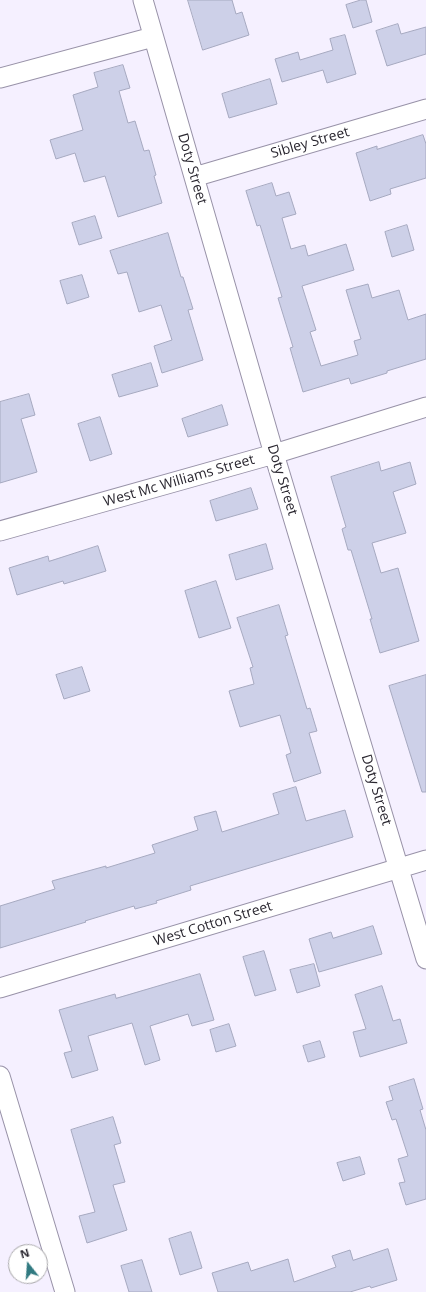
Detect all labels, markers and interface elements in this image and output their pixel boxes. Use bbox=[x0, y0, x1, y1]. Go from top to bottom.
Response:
street label: Sibley Street bbox=[269, 124, 351, 162]
street label: Doty Street bbox=[174, 131, 210, 207]
street label: Doty Street bbox=[263, 442, 301, 518]
street label: West Mc Williams Street bbox=[102, 451, 256, 511]
street label: Doty Street bbox=[357, 752, 395, 828]
street label: West Cotton Street bbox=[152, 898, 274, 950]
north arrow bbox=[8, 1244, 48, 1284]
text: N bbox=[18, 1245, 31, 1261]

